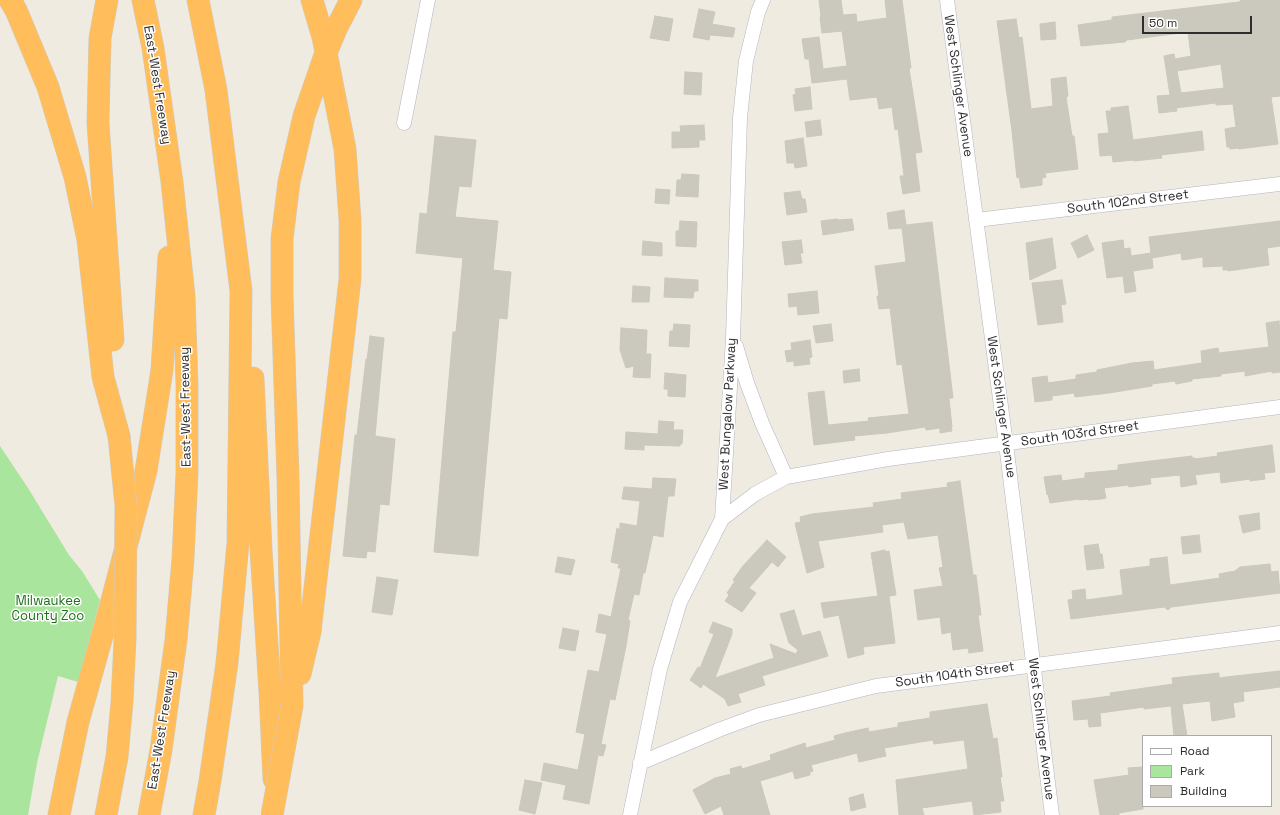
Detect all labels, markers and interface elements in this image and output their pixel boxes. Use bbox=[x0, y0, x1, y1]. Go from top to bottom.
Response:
scale bar bbox=[1144, 8, 1254, 34]
street label: West Schlinger Avenue bbox=[940, 14, 976, 158]
text: 50 m bbox=[1149, 15, 1177, 31]
street label: East-West Freeway bbox=[140, 24, 174, 146]
street label: South 102nd Street bbox=[1066, 187, 1190, 217]
street label: West Schlinger Avenue bbox=[983, 335, 1019, 479]
street label: West Bungalow Parkway bbox=[716, 337, 740, 491]
street label: East-West Freeway bbox=[177, 347, 195, 467]
street label: South 103rd Street bbox=[1020, 418, 1140, 450]
park label: Milwaukee County Zoo bbox=[12, 593, 84, 624]
street label: West Schlinger Avenue bbox=[1025, 657, 1057, 801]
street label: South 104th Street bbox=[894, 659, 1016, 691]
street label: East-West Freeway bbox=[145, 669, 179, 791]
legend bbox=[1142, 735, 1272, 807]
text: Road bbox=[1180, 743, 1209, 759]
text: Park bbox=[1180, 763, 1205, 779]
text: Building bbox=[1180, 783, 1227, 799]

